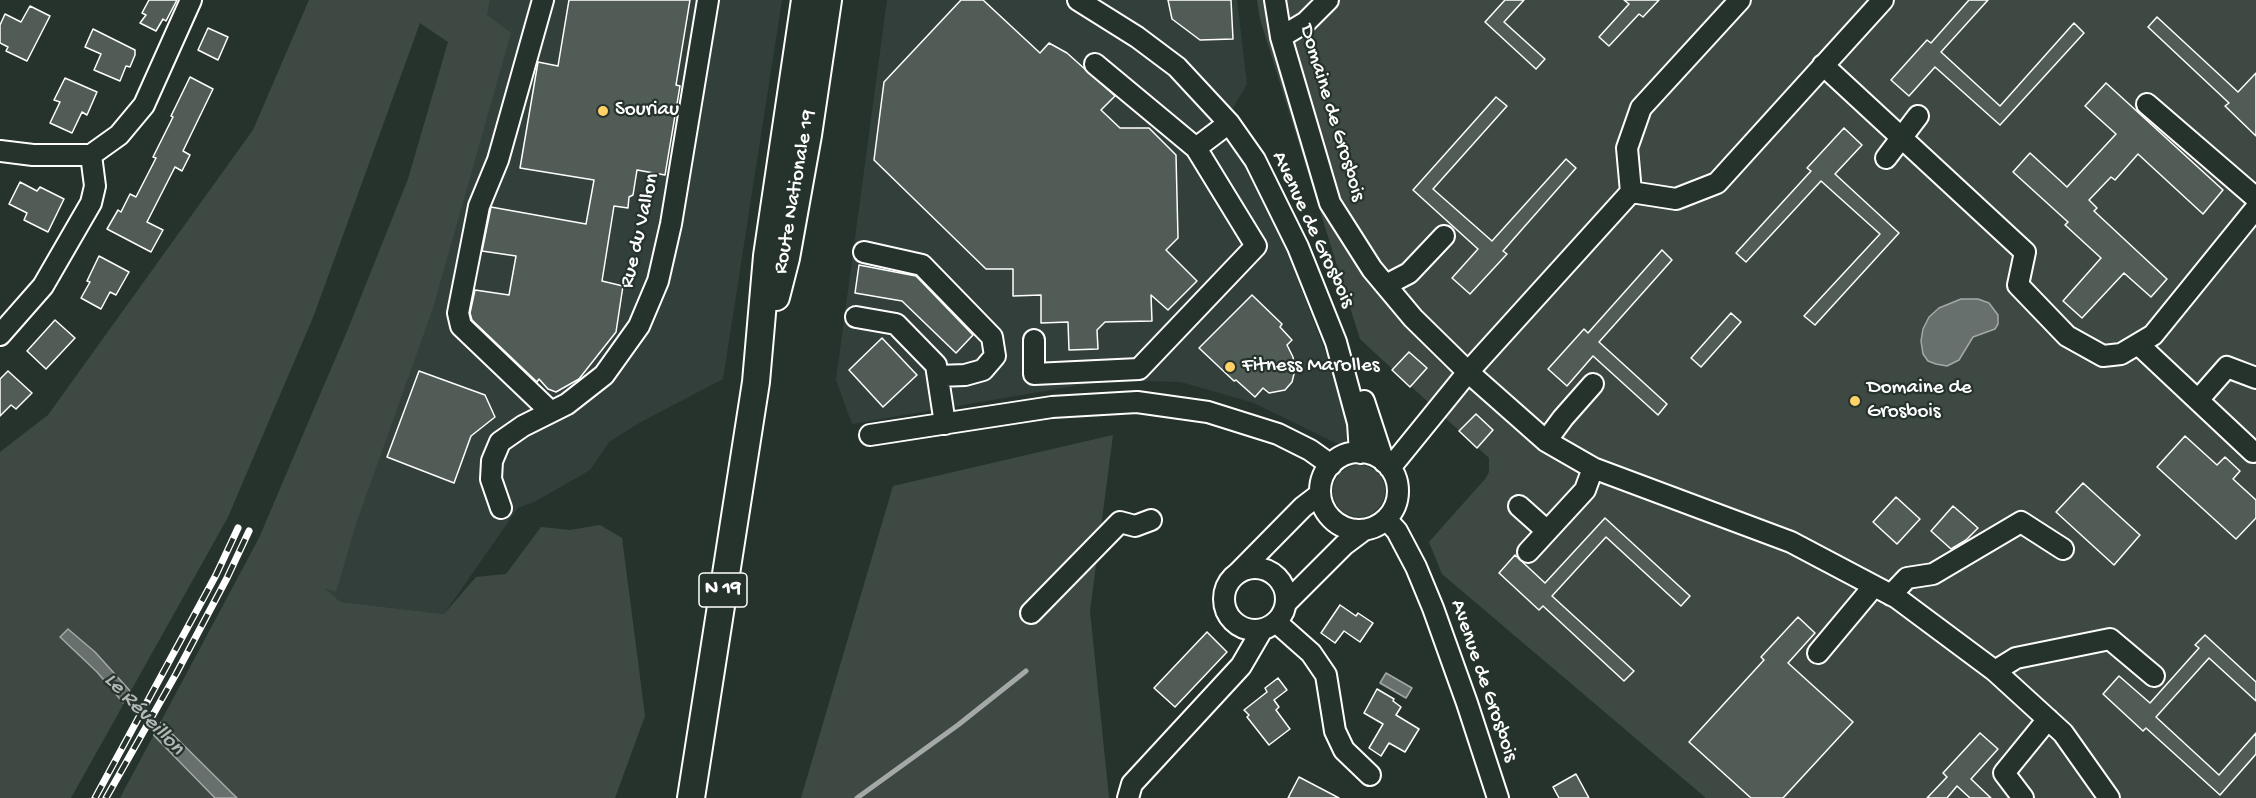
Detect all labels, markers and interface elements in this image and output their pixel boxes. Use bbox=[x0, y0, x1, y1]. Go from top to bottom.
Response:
street label: Domaine de Grosbois bbox=[1292, 22, 1370, 204]
place label: Souriau bbox=[615, 98, 679, 124]
marker: Souriau bbox=[596, 104, 610, 118]
street label: Route Nationale 19 bbox=[769, 108, 823, 276]
street label: Avenue de Grosbois bbox=[1265, 148, 1359, 312]
street label: Rue du Vallon bbox=[616, 171, 666, 291]
place label: Fitness Marolles bbox=[1242, 354, 1380, 380]
marker: Fitness Marolles bbox=[1223, 360, 1237, 374]
place label: Domaine de Grosbois bbox=[1867, 376, 1972, 426]
marker: Domaine de Grosbois bbox=[1848, 394, 1862, 408]
road number: N 19 bbox=[699, 573, 747, 607]
street label: Avenue de Grosbois bbox=[1443, 597, 1523, 765]
water label: Le Réveillon bbox=[97, 668, 189, 762]

